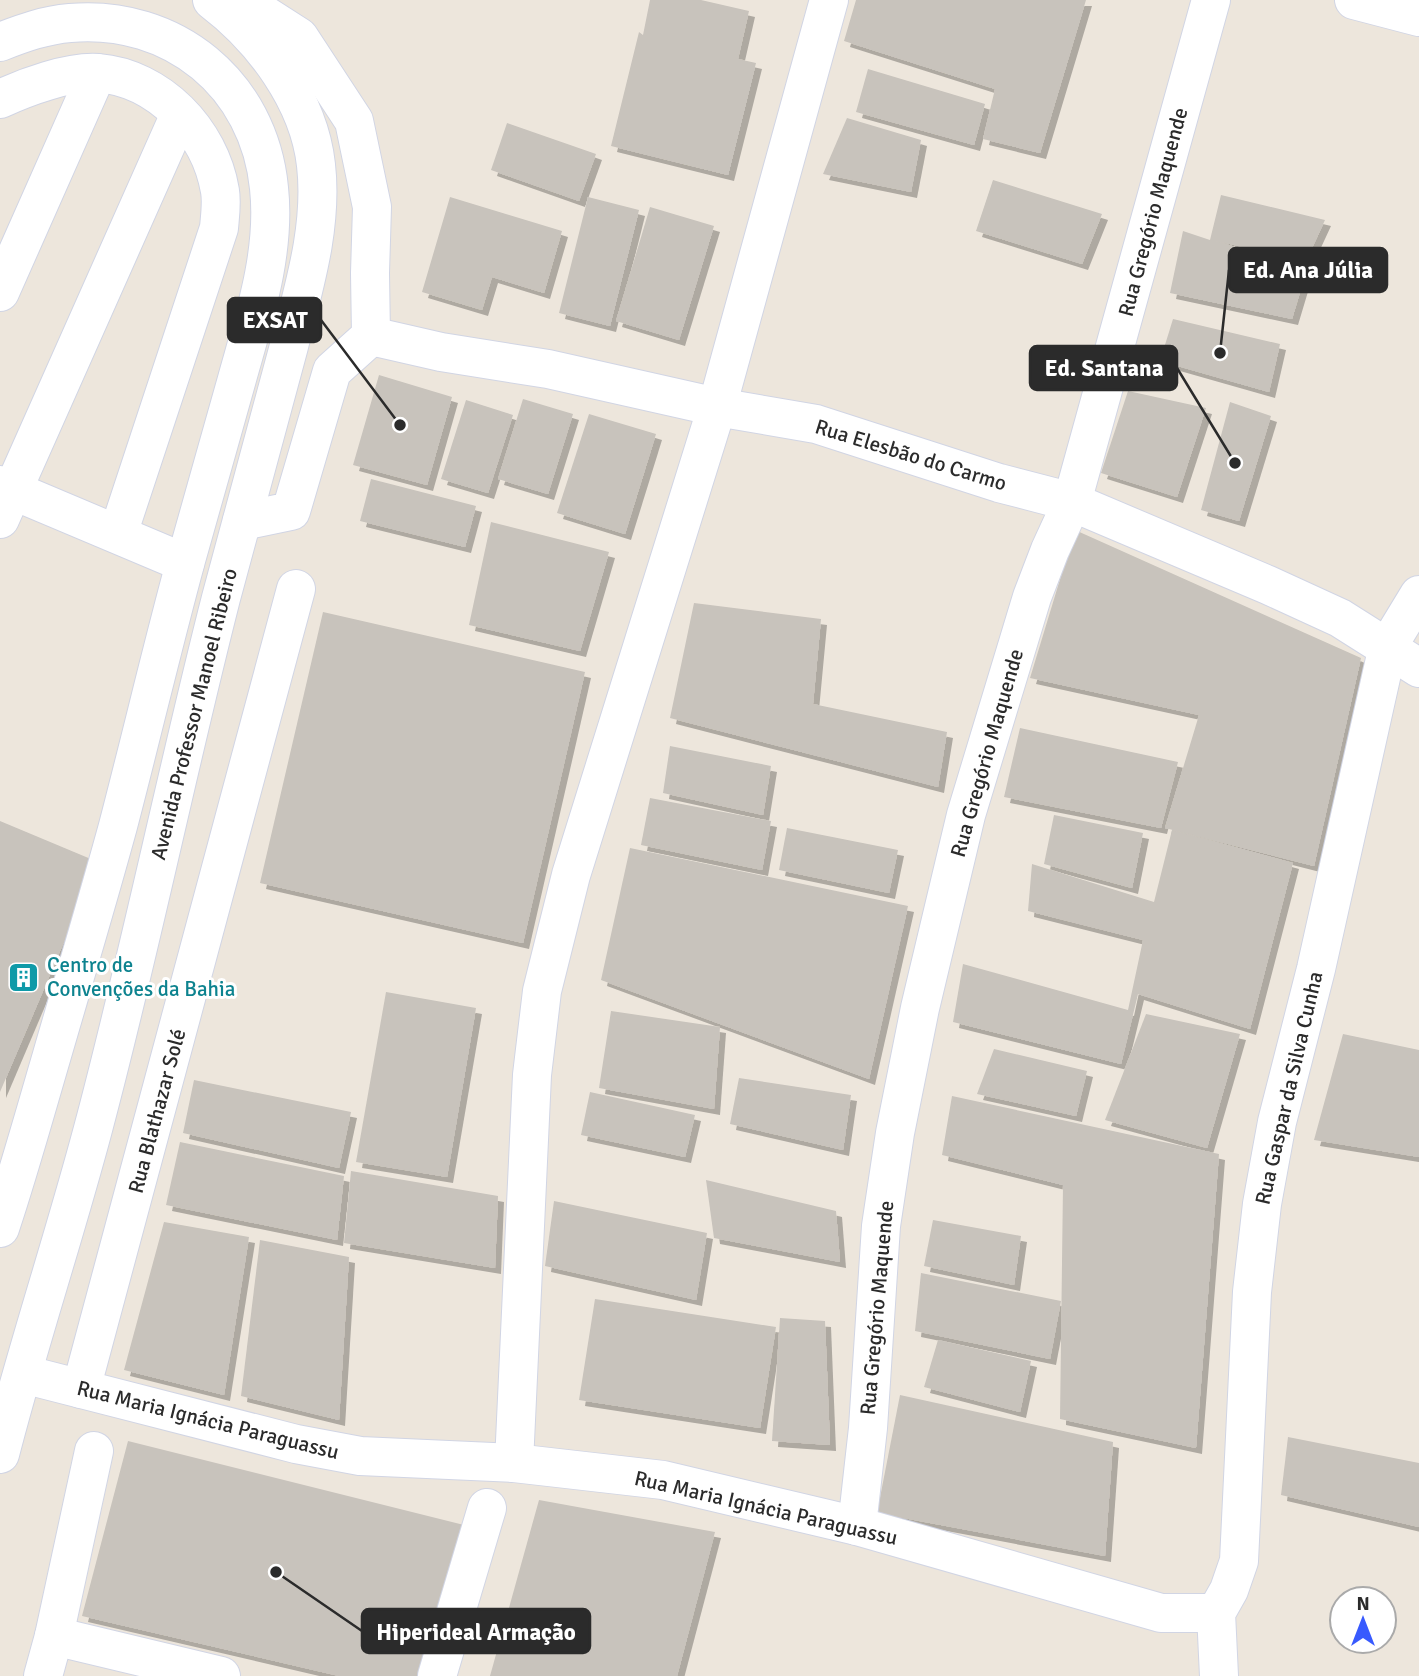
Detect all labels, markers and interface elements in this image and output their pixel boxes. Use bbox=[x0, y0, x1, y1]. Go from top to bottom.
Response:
street label: Rua Gregório Maquende bbox=[1113, 105, 1193, 319]
callout: Ed. Ana Júlia bbox=[1229, 248, 1387, 292]
text: Ed. Ana Júlia bbox=[1243, 256, 1373, 285]
callout: EXSAT bbox=[228, 298, 321, 342]
text: EXSAT bbox=[242, 306, 308, 335]
callout: Ed. Santana bbox=[1030, 346, 1177, 390]
text: Ed. Santana bbox=[1045, 354, 1164, 383]
street label: Rua Elesbão do Carmo bbox=[812, 413, 1010, 497]
street label: Avenida Professor Manoel Ribeiro bbox=[145, 565, 243, 863]
street label: Rua Gregório Maquende bbox=[945, 646, 1029, 860]
place label: Centro de Convenções da Bahia bbox=[47, 952, 235, 1002]
building icon: Centro de Convenções da Bahia bbox=[7, 960, 41, 994]
street label: Rua Gaspar da Silva Cunha bbox=[1250, 969, 1328, 1207]
street label: Rua Blathazar Solé bbox=[123, 1026, 191, 1196]
street label: Rua Gregório Maquende bbox=[855, 1200, 899, 1416]
street label: Rua Maria Ignácia Paraguassu bbox=[74, 1375, 342, 1465]
street label: Rua Maria Ignácia Paraguassu bbox=[632, 1465, 900, 1551]
north arrow bbox=[1328, 1585, 1398, 1655]
text: N bbox=[1356, 1592, 1370, 1616]
callout: Hiperideal Armação bbox=[362, 1609, 590, 1653]
text: Hiperideal Armação bbox=[376, 1618, 576, 1647]

